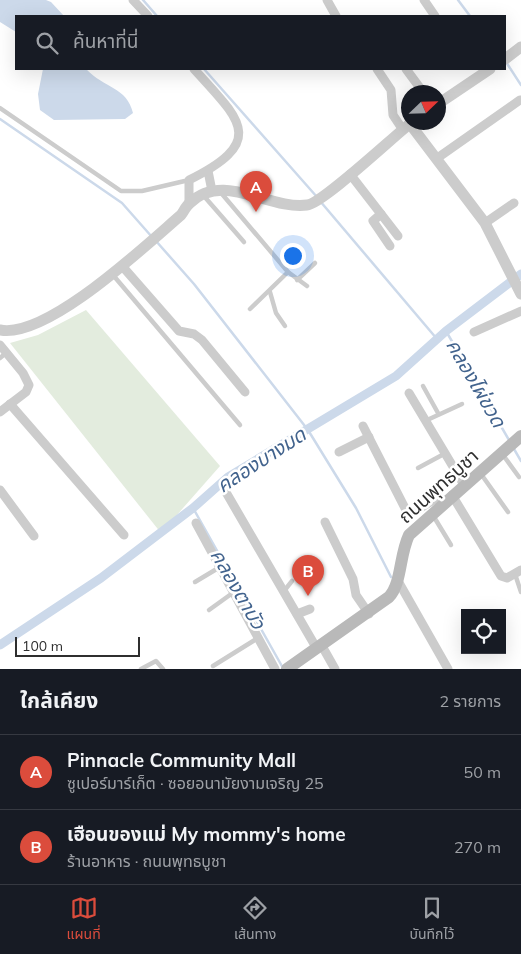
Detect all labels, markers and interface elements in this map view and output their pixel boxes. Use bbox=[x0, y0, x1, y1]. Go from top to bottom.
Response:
search box bbox=[15, 15, 506, 70]
icon: search bbox=[33, 29, 61, 57]
text: ค้นหาที่นี่ bbox=[73, 29, 138, 53]
north arrow bbox=[401, 85, 446, 130]
pin: A bbox=[240, 171, 272, 212]
your location bbox=[280, 243, 306, 269]
water label: คลองไผ่ขวด bbox=[441, 334, 512, 432]
water label: คลองบางมด bbox=[211, 421, 311, 498]
street label: ถนนพุทธบูชา bbox=[393, 444, 484, 529]
water label: คลองตาบัว bbox=[205, 544, 272, 634]
pin: B bbox=[292, 555, 324, 596]
map controls bbox=[461, 609, 506, 654]
button: locate bbox=[461, 609, 506, 654]
scale bar bbox=[15, 634, 140, 657]
text: 100 m bbox=[22, 637, 63, 655]
text: ใกล้เคียง bbox=[20, 687, 98, 713]
text: 2 รายการ bbox=[440, 691, 501, 711]
text: Pinnacle Community Mall bbox=[67, 748, 296, 772]
text: A bbox=[30, 762, 42, 782]
text: 50 m bbox=[464, 762, 501, 782]
text: ซูเปอร์มาร์เก็ต · ซอยอนามัยงามเจริญ 25 bbox=[67, 773, 324, 793]
text: เฮือนของแม่ My mommy's home bbox=[67, 822, 346, 846]
text: B bbox=[30, 837, 42, 857]
text: 270 m bbox=[454, 837, 501, 857]
text: ร้านอาหาร · ถนนพุทธบูชา bbox=[67, 851, 226, 871]
tab: แผนที่ bbox=[67, 894, 101, 945]
tab: เส้นทาง bbox=[234, 894, 276, 945]
tab: บันทึกไว้ bbox=[409, 894, 454, 945]

